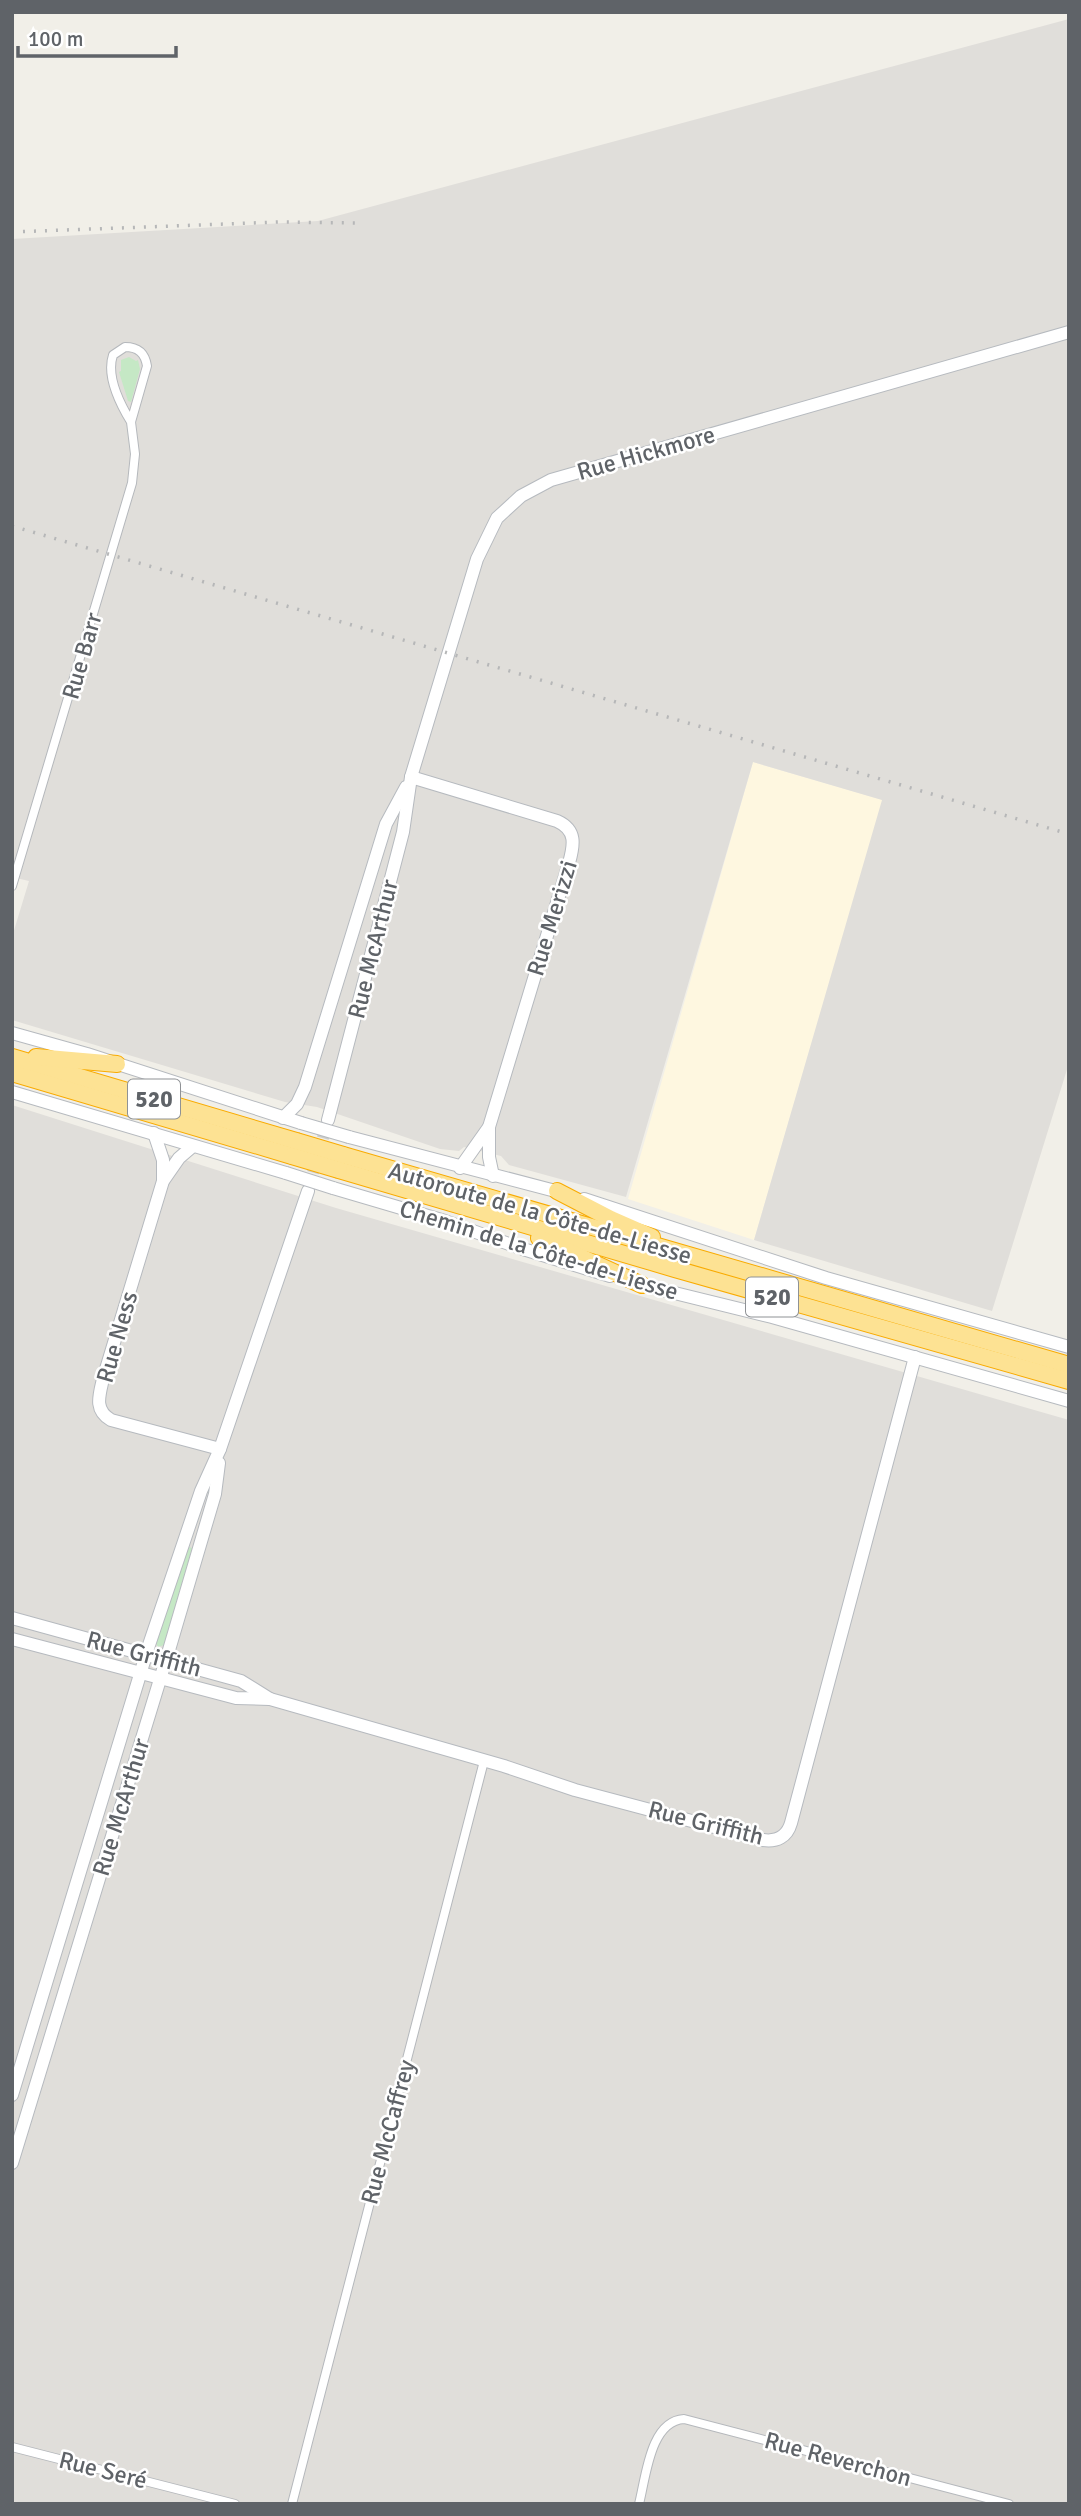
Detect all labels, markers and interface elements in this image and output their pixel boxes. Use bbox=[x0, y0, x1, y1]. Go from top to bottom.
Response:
scale bar bbox=[18, 14, 175, 58]
text: 100 m bbox=[28, 26, 83, 52]
street label: Rue Hickmore bbox=[573, 419, 719, 487]
street label: Rue Barr bbox=[55, 609, 109, 703]
street label: Rue Merizzi bbox=[520, 857, 584, 979]
street label: Rue McArthur bbox=[341, 876, 405, 1022]
road number: 520 bbox=[128, 1080, 180, 1118]
street label: Autoroute de la Côte-de-Liesse bbox=[385, 1155, 695, 1271]
street label: Chemin de la Côte-de-Liesse bbox=[396, 1193, 682, 1307]
road number: 520 bbox=[746, 1278, 798, 1316]
street label: Rue Ness bbox=[90, 1288, 144, 1386]
street label: Rue Griffith bbox=[83, 1624, 205, 1684]
street label: Rue McArthur bbox=[86, 1734, 156, 1879]
street label: Rue Griffith bbox=[645, 1794, 767, 1852]
street label: Rue McCaffrey bbox=[354, 2056, 422, 2208]
street label: Rue Reverchon bbox=[761, 2425, 915, 2493]
street label: Rue Seré bbox=[56, 2445, 150, 2495]

